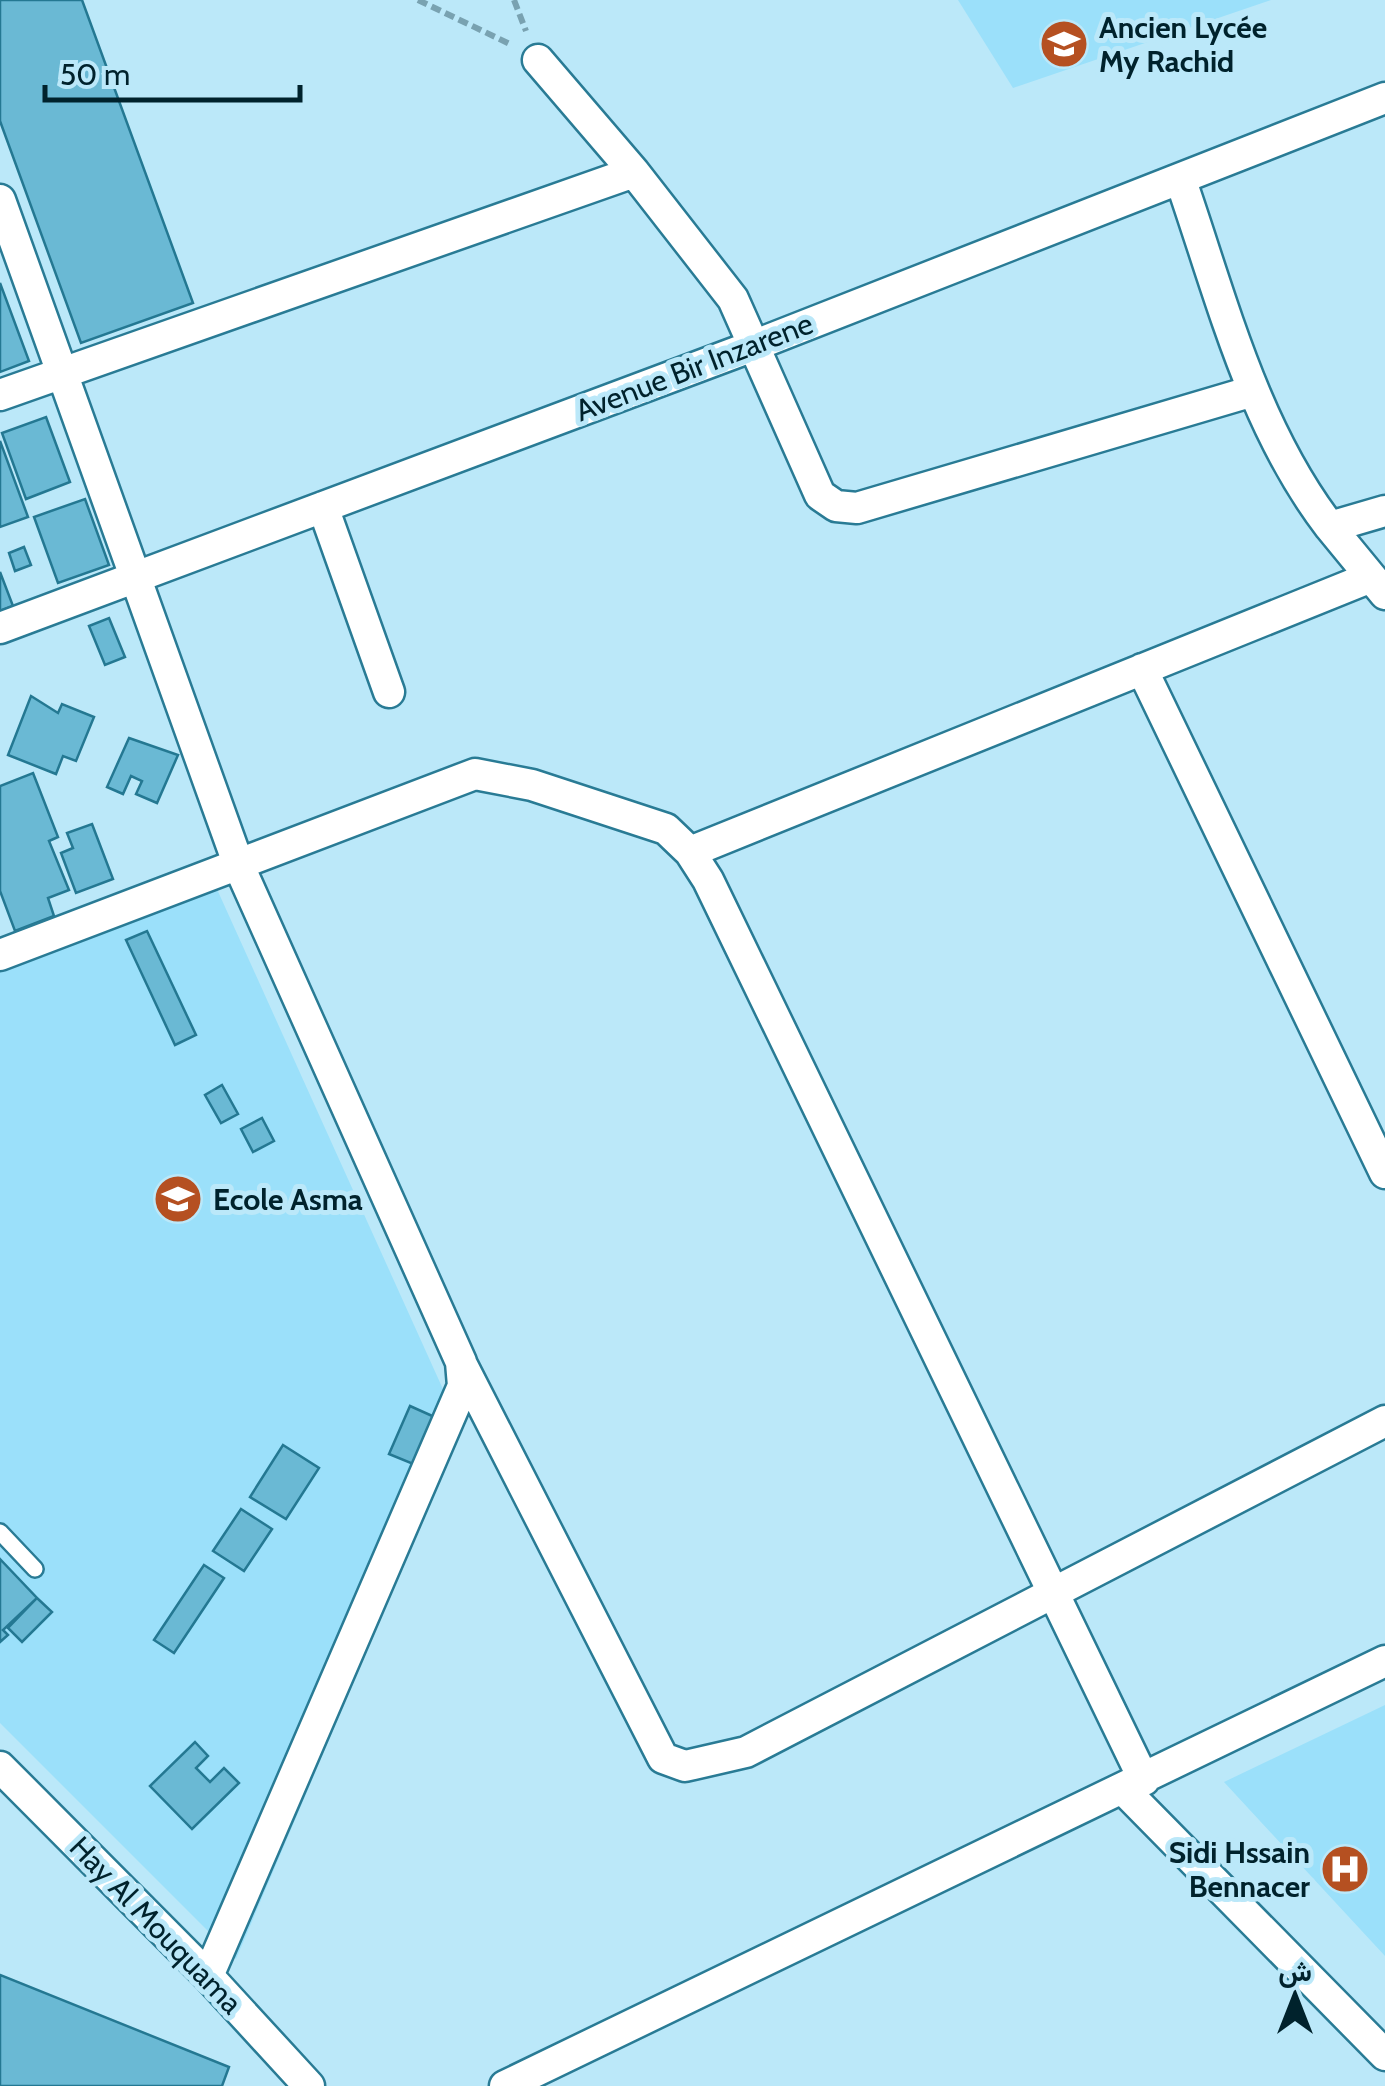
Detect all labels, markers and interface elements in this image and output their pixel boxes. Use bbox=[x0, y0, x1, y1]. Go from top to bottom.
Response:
place label: Ancien Lycée My Rachid bbox=[1099, 9, 1267, 80]
school or university icon: Ancien Lycée My Rachid bbox=[1038, 18, 1090, 70]
scale bar bbox=[45, 40, 300, 102]
text: 50 m bbox=[60, 56, 130, 93]
street label: Avenue Bir Inzarene bbox=[570, 305, 818, 429]
school or university icon: Ecole Asma bbox=[152, 1173, 204, 1225]
place label: Ecole Asma bbox=[213, 1181, 363, 1218]
street label: Hay Al Mouquama bbox=[62, 1829, 250, 2022]
place label: Sidi Hssain Bennacer bbox=[1169, 1834, 1310, 1905]
hospital icon: Sidi Hssain Bennacer bbox=[1319, 1843, 1371, 1895]
north arrow bbox=[1245, 1946, 1345, 2046]
text: ش bbox=[1278, 1954, 1312, 1988]

